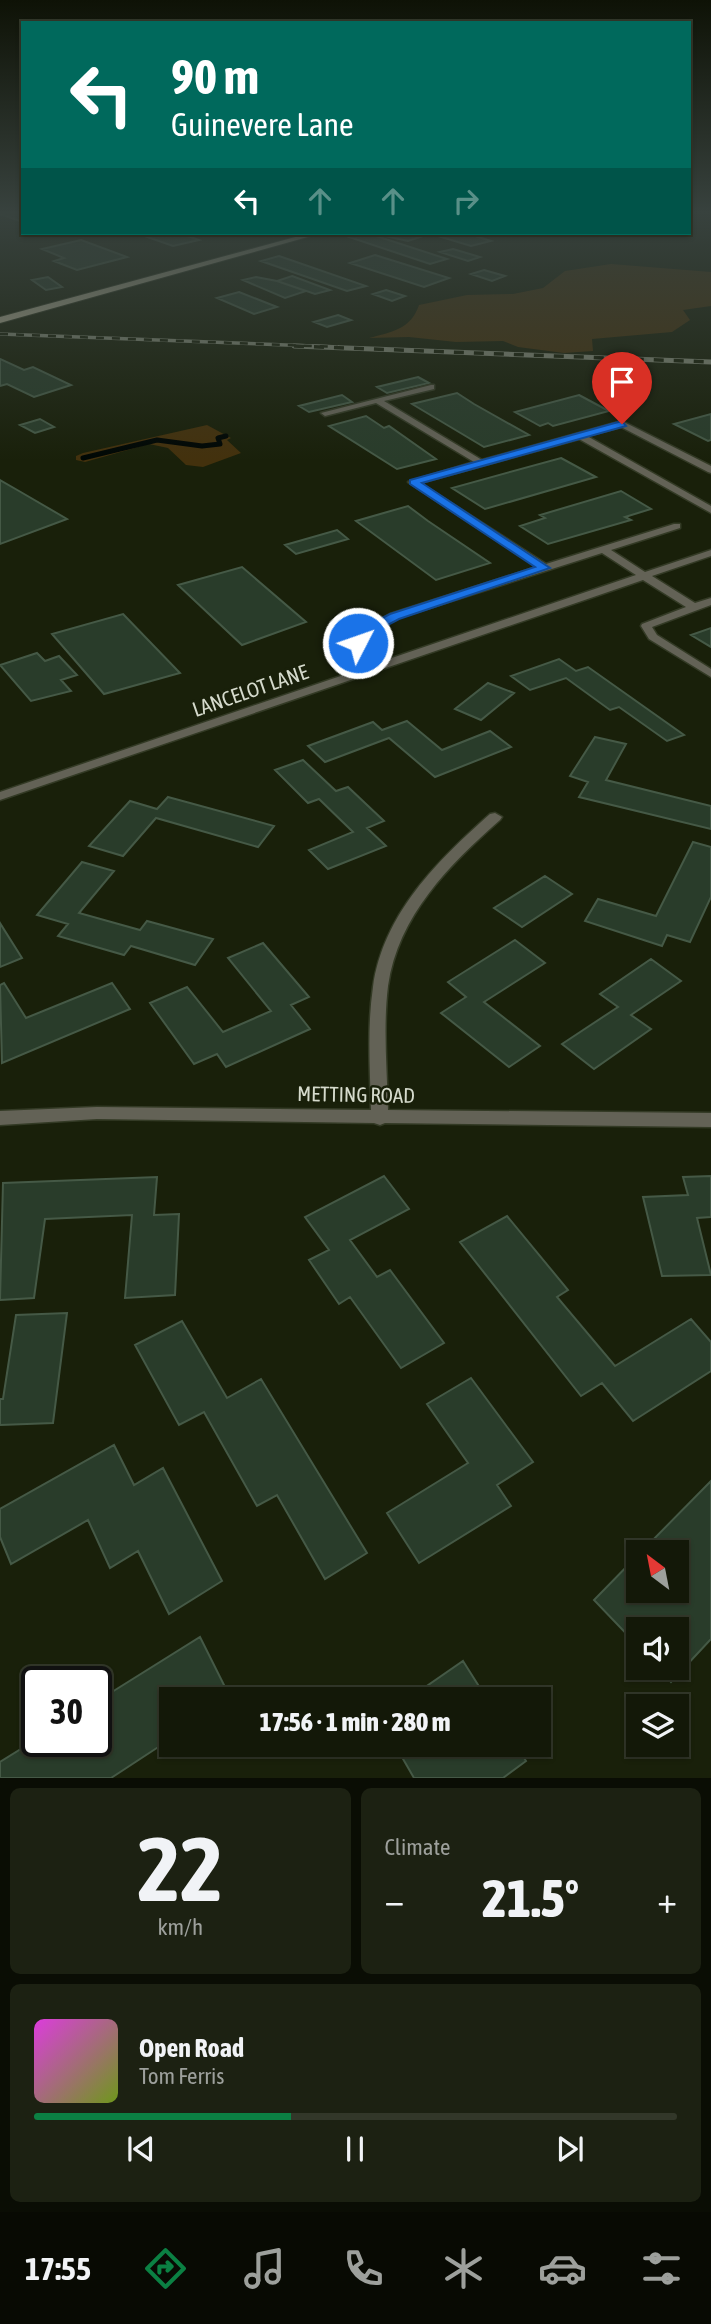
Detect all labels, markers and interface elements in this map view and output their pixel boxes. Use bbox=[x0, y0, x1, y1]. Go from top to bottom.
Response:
text: 90 m bbox=[171, 48, 259, 104]
icon: left bbox=[56, 49, 147, 140]
text: Guinevere Lane bbox=[171, 106, 354, 143]
icon: left bbox=[228, 182, 266, 220]
icon: ahead bbox=[301, 182, 339, 220]
icon: ahead bbox=[374, 182, 412, 220]
icon: right bbox=[447, 182, 485, 220]
pin bbox=[592, 352, 652, 424]
icon: arrive bbox=[603, 363, 641, 401]
position arrow bbox=[321, 606, 395, 680]
street label: LANCELOT LANE bbox=[189, 659, 311, 721]
street label: METTING ROAD bbox=[297, 1081, 415, 1107]
north arrow bbox=[626, 1540, 690, 1603]
map controls bbox=[626, 1540, 689, 1757]
button: sound bbox=[626, 1617, 689, 1680]
speed limit sign: 30 bbox=[21, 1666, 112, 1757]
button: layers bbox=[626, 1694, 689, 1757]
text: 17:56 · 1 min · 280 m bbox=[260, 1707, 450, 1737]
text: 22 bbox=[137, 1816, 223, 1920]
text: Climate bbox=[385, 1834, 450, 1860]
text: 21.5° bbox=[482, 1868, 579, 1928]
text: − bbox=[385, 1878, 404, 1921]
text: + bbox=[657, 1878, 677, 1921]
text: km/h bbox=[157, 1914, 203, 1940]
text: Open Road bbox=[139, 2033, 244, 2063]
text: Tom Ferris bbox=[139, 2063, 224, 2089]
icon: previous bbox=[122, 2130, 160, 2168]
icon: pause bbox=[336, 2130, 374, 2168]
icon: next bbox=[551, 2130, 589, 2168]
icon: directions bbox=[141, 2244, 190, 2293]
icon: music bbox=[240, 2244, 289, 2293]
icon: phone bbox=[339, 2244, 388, 2293]
icon: climate bbox=[439, 2244, 488, 2293]
icon: car bbox=[538, 2244, 587, 2293]
icon: filters bbox=[637, 2244, 686, 2293]
text: 17:55 bbox=[25, 2250, 91, 2287]

